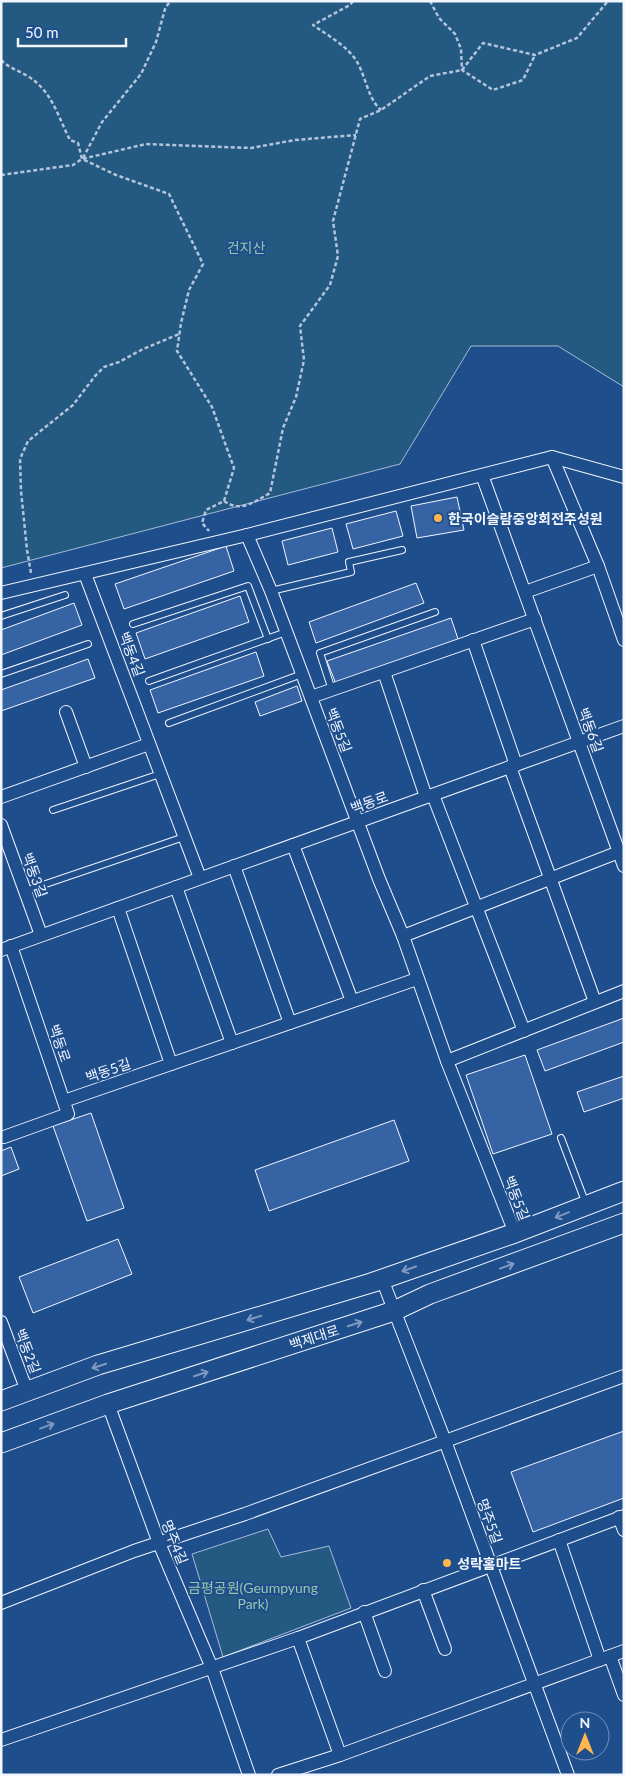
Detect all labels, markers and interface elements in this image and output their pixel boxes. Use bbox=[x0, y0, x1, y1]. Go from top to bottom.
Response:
scale bar bbox=[18, 15, 125, 47]
text: 50 m bbox=[25, 23, 59, 41]
park label: 건지산 bbox=[227, 239, 265, 256]
place label: 한국이슬람중앙회전주성원 bbox=[448, 510, 603, 527]
marker: 한국이슬람중앙회전주성원 bbox=[432, 512, 444, 524]
street label: 백동4길 bbox=[116, 629, 148, 679]
street label: 백동5길 bbox=[323, 705, 355, 755]
street label: 백동6길 bbox=[575, 705, 607, 755]
street label: 백동로 bbox=[348, 787, 390, 817]
street label: 백동3길 bbox=[19, 850, 51, 900]
street label: 백동로 bbox=[46, 1022, 74, 1064]
street label: 백동5길 bbox=[83, 1054, 133, 1086]
street label: 백동5길 bbox=[501, 1173, 533, 1223]
one-way arrow bbox=[555, 1210, 570, 1220]
one-way arrow bbox=[499, 1261, 514, 1270]
one-way arrow bbox=[402, 1265, 417, 1274]
one-way arrow bbox=[246, 1314, 262, 1324]
one-way arrow bbox=[347, 1318, 363, 1328]
street label: 백제대로 bbox=[287, 1321, 341, 1353]
street label: 백동2길 bbox=[12, 1326, 44, 1376]
one-way arrow bbox=[91, 1361, 107, 1371]
one-way arrow bbox=[192, 1368, 208, 1378]
one-way arrow bbox=[39, 1421, 54, 1431]
street label: 명주5길 bbox=[474, 1496, 506, 1546]
street label: 명주4길 bbox=[158, 1517, 192, 1567]
place label: 성락홈마트 bbox=[457, 1555, 522, 1572]
marker: 성락홈마트 bbox=[441, 1557, 453, 1569]
park label: 금평공원(Geumpyung Park) bbox=[188, 1579, 318, 1612]
north arrow bbox=[560, 1711, 610, 1761]
text: N bbox=[580, 1714, 590, 1731]

